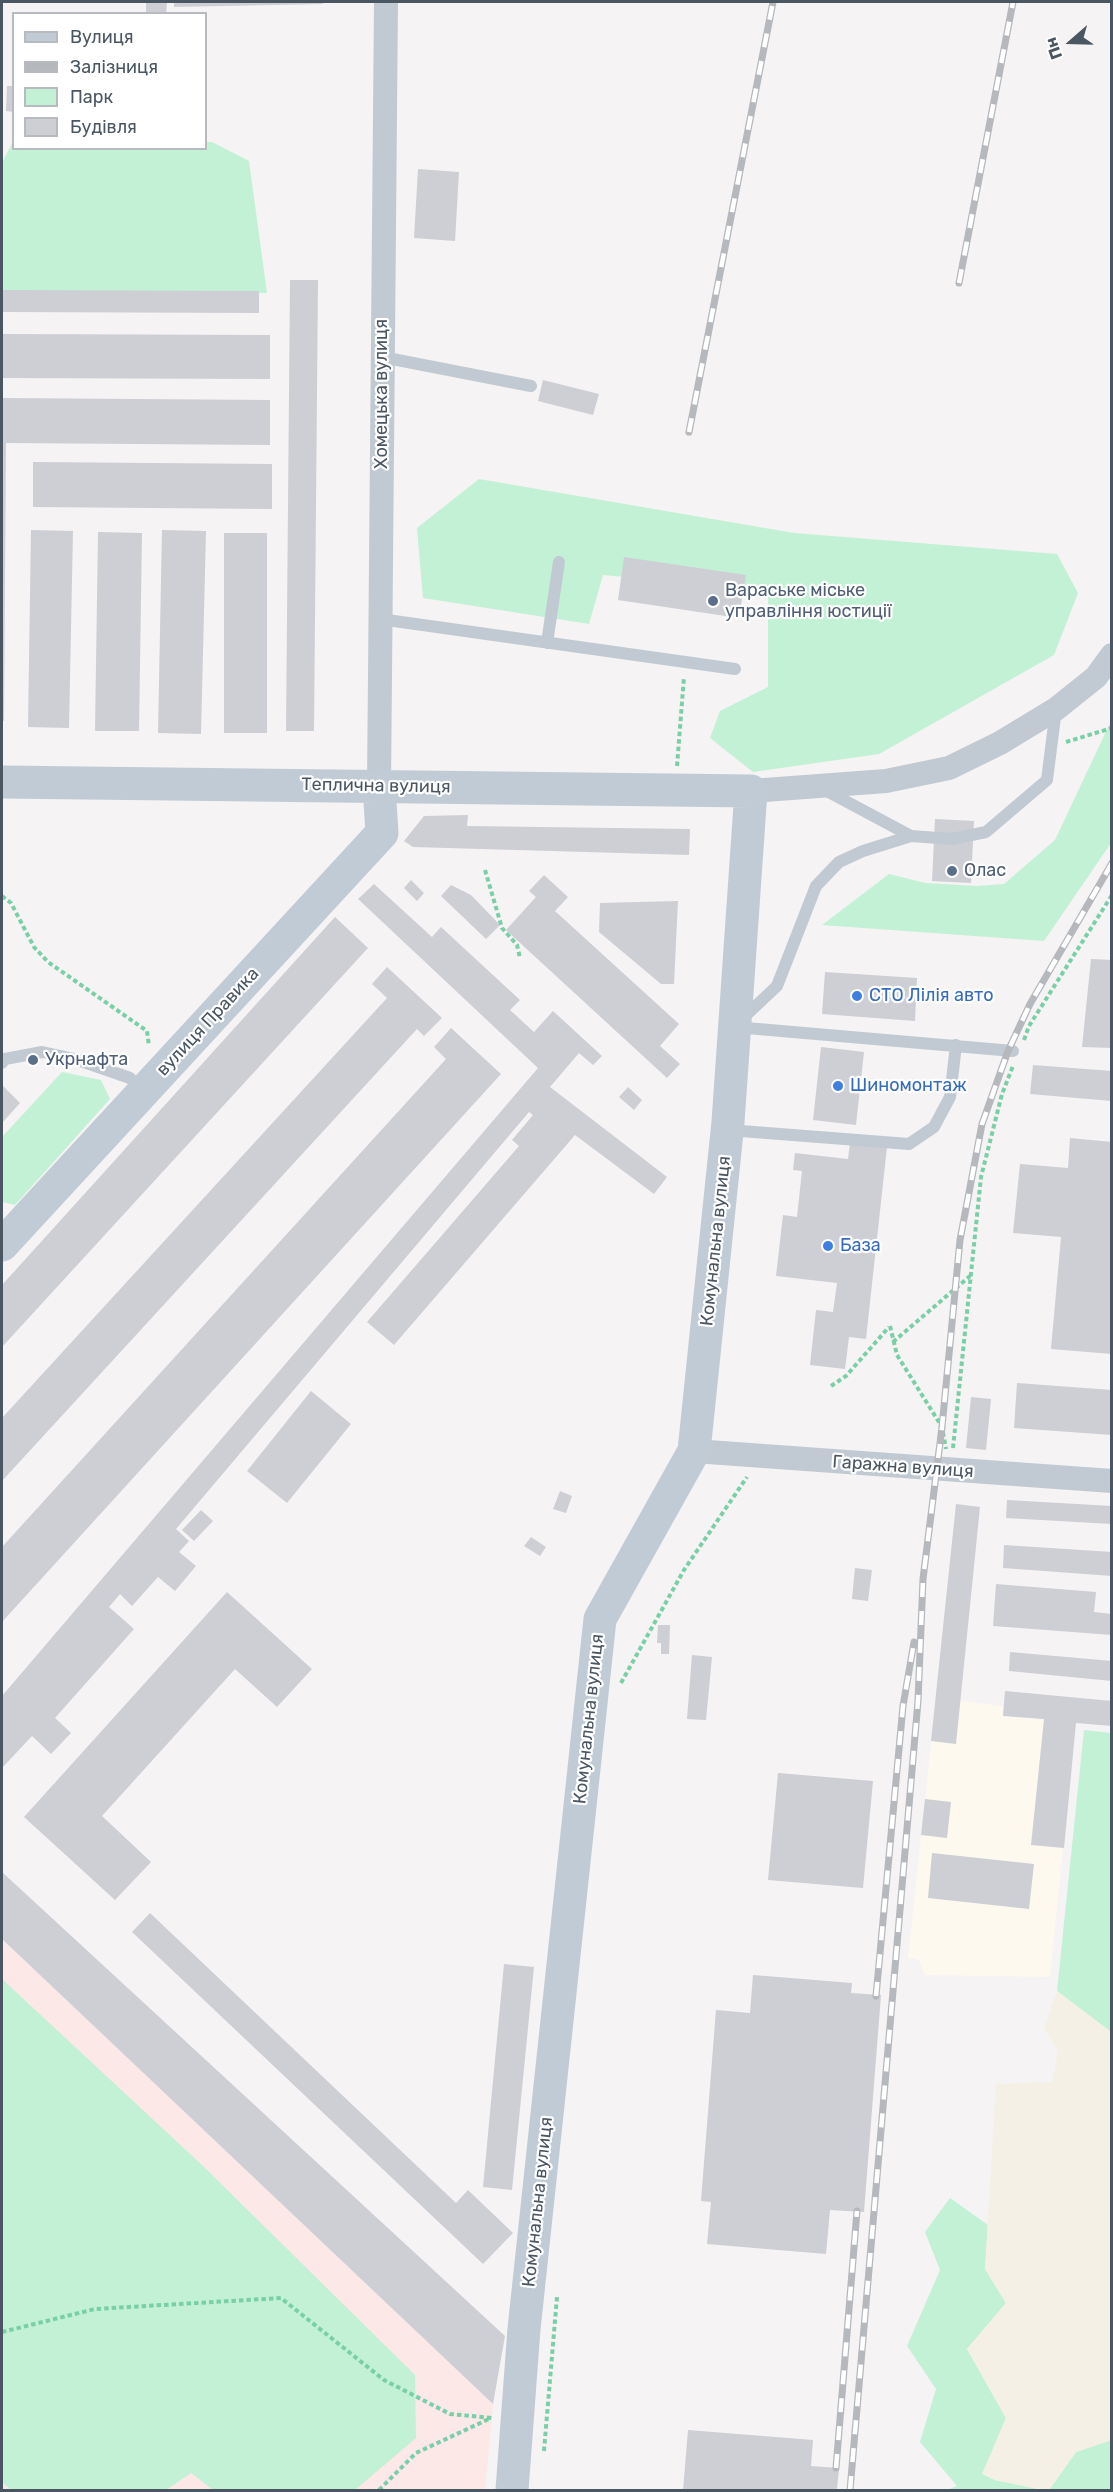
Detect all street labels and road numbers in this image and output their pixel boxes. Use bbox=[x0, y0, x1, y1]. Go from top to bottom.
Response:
street label: Хомецька вулиця bbox=[371, 319, 393, 469]
street label: Теплична вулиця bbox=[301, 774, 451, 798]
street label: вулиця Правика bbox=[152, 963, 264, 1081]
street label: Комунальна вулиця bbox=[696, 1155, 736, 1327]
street label: Гаражна вулиця bbox=[832, 1451, 974, 1483]
street label: Комунальна вулиця bbox=[569, 1633, 609, 1805]
street label: Комунальна вулиця bbox=[518, 2116, 558, 2288]

